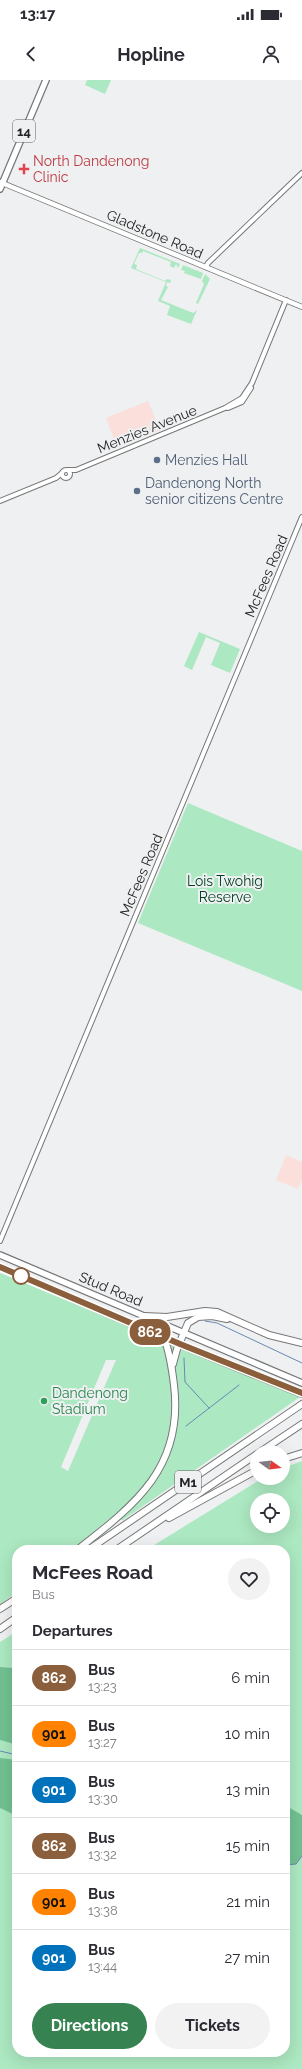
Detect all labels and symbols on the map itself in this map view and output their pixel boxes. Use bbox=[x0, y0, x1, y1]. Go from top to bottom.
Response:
road number: 14 bbox=[13, 120, 35, 142]
place label: North Dandenong Clinic bbox=[33, 153, 149, 185]
marker: North Dandenong Clinic bbox=[18, 163, 30, 175]
street label: Gladstone Road bbox=[104, 206, 206, 262]
street label: Menzies Avenue bbox=[95, 402, 199, 456]
place label: Menzies Hall bbox=[165, 452, 248, 468]
marker: Menzies Hall bbox=[152, 455, 162, 465]
place label: Dandenong North senior citizens Centre bbox=[145, 475, 283, 507]
marker: Dandenong North senior citizens Centre bbox=[132, 486, 142, 496]
street label: McFees Road bbox=[241, 532, 291, 620]
street label: McFees Road bbox=[116, 831, 166, 919]
park label: Lois Twohig Reserve bbox=[187, 873, 263, 905]
unlabelled marker bbox=[12, 1267, 30, 1285]
street label: Stud Road bbox=[77, 1268, 145, 1310]
line badge: 862 bbox=[127, 1319, 173, 1345]
place label: Dandenong Stadium bbox=[52, 1385, 128, 1417]
marker: Dandenong Stadium bbox=[39, 1396, 49, 1406]
north arrow bbox=[250, 1445, 290, 1485]
road number: M1 bbox=[175, 1471, 201, 1493]

